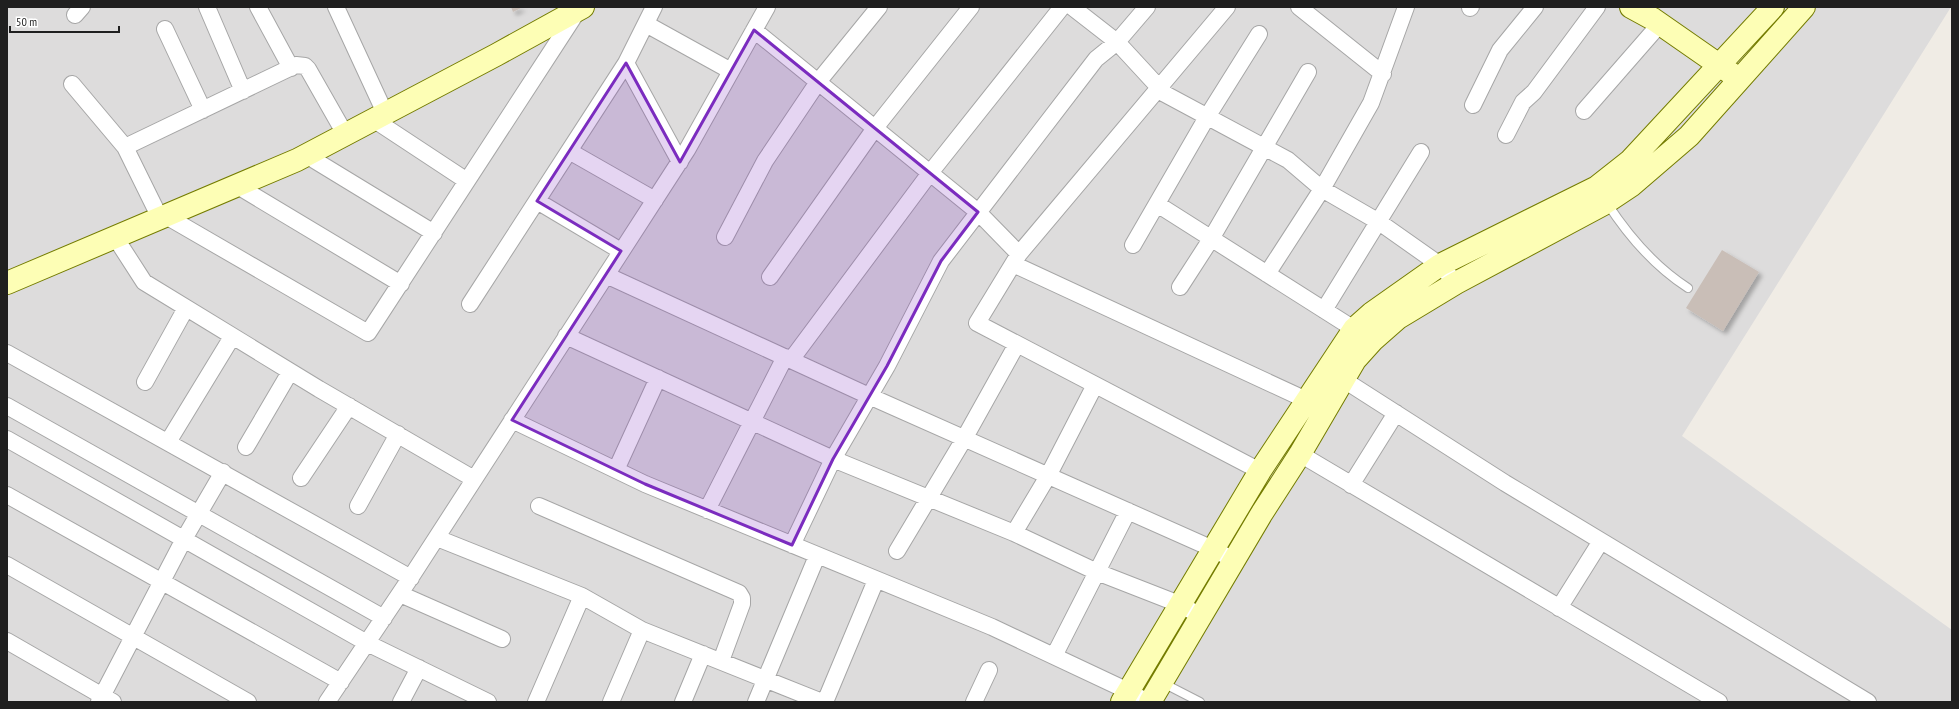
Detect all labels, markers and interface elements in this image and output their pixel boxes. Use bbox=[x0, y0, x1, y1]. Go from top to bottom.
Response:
scale bar bbox=[10, 8, 119, 34]
text: 50 m bbox=[16, 14, 37, 29]

